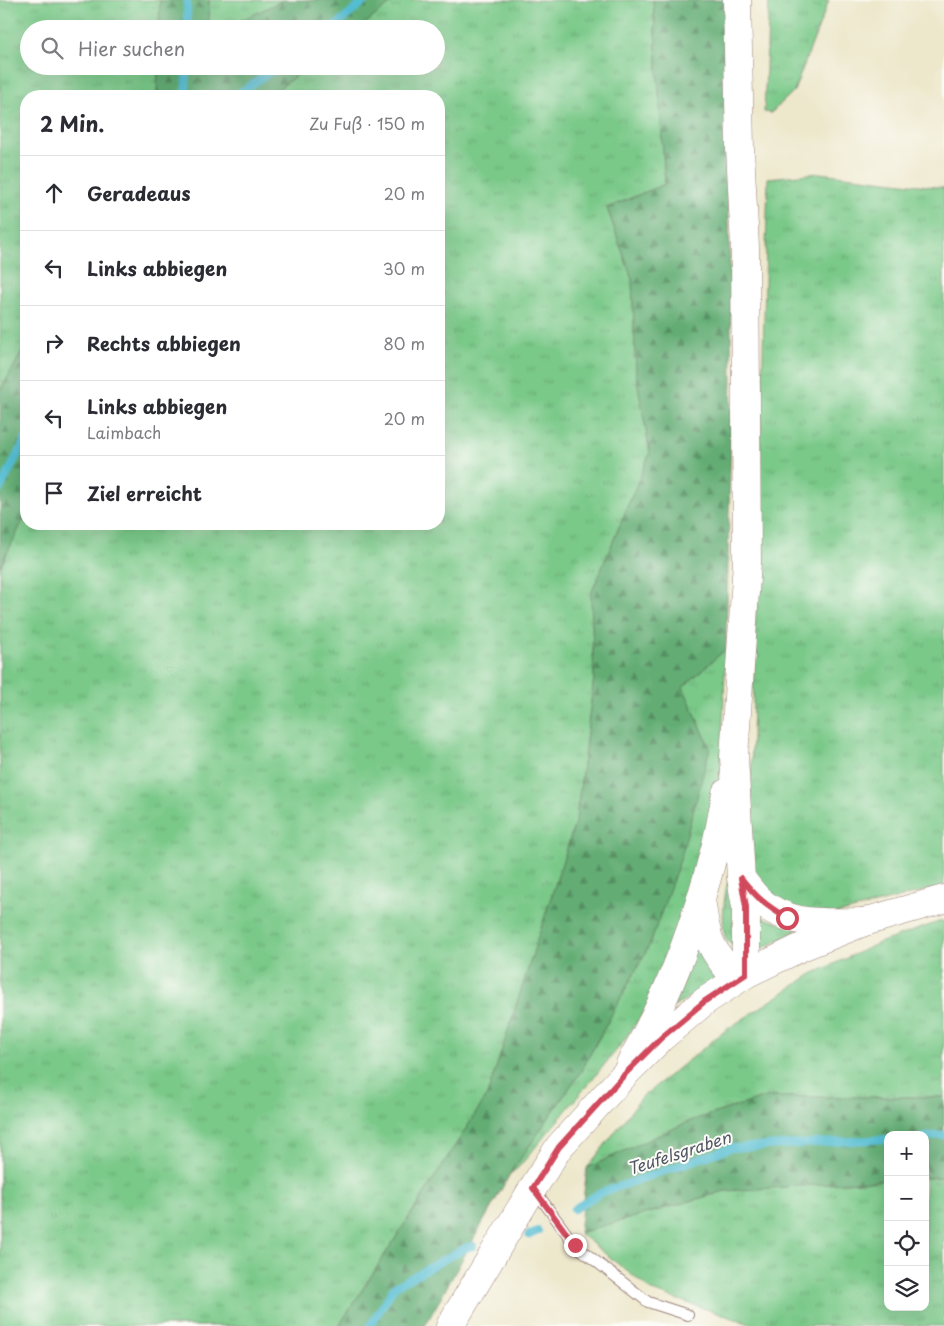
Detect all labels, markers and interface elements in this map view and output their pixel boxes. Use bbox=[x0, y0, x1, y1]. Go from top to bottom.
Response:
search box bbox=[20, 20, 445, 75]
icon: search bbox=[38, 34, 66, 62]
text: Hier suchen bbox=[78, 34, 185, 62]
text: 2 Min. bbox=[40, 107, 104, 139]
text: Zu Fuß · 150 m bbox=[309, 111, 425, 135]
icon: ahead bbox=[40, 179, 68, 207]
text: Geradeaus bbox=[87, 179, 191, 207]
text: 20 m bbox=[384, 181, 425, 205]
icon: left bbox=[40, 254, 68, 282]
text: Links abbiegen bbox=[87, 254, 227, 282]
text: 30 m bbox=[383, 256, 425, 280]
icon: right bbox=[40, 329, 68, 357]
text: Rechts abbiegen bbox=[87, 329, 241, 357]
text: 80 m bbox=[383, 331, 425, 355]
text: Links abbiegen bbox=[87, 392, 227, 420]
icon: left bbox=[40, 404, 68, 432]
text: 20 m bbox=[384, 406, 425, 430]
text: Laimbach bbox=[87, 420, 161, 444]
icon: arrive bbox=[40, 479, 68, 507]
text: Ziel erreicht bbox=[87, 479, 202, 507]
route start bbox=[776, 907, 799, 930]
water label: Teufelsgraben bbox=[624, 1124, 734, 1180]
map controls bbox=[884, 1131, 929, 1311]
button: + bbox=[884, 1131, 929, 1176]
button: − bbox=[884, 1176, 929, 1221]
button: locate bbox=[884, 1221, 929, 1266]
route end bbox=[564, 1234, 587, 1257]
button: layers bbox=[884, 1266, 929, 1311]

